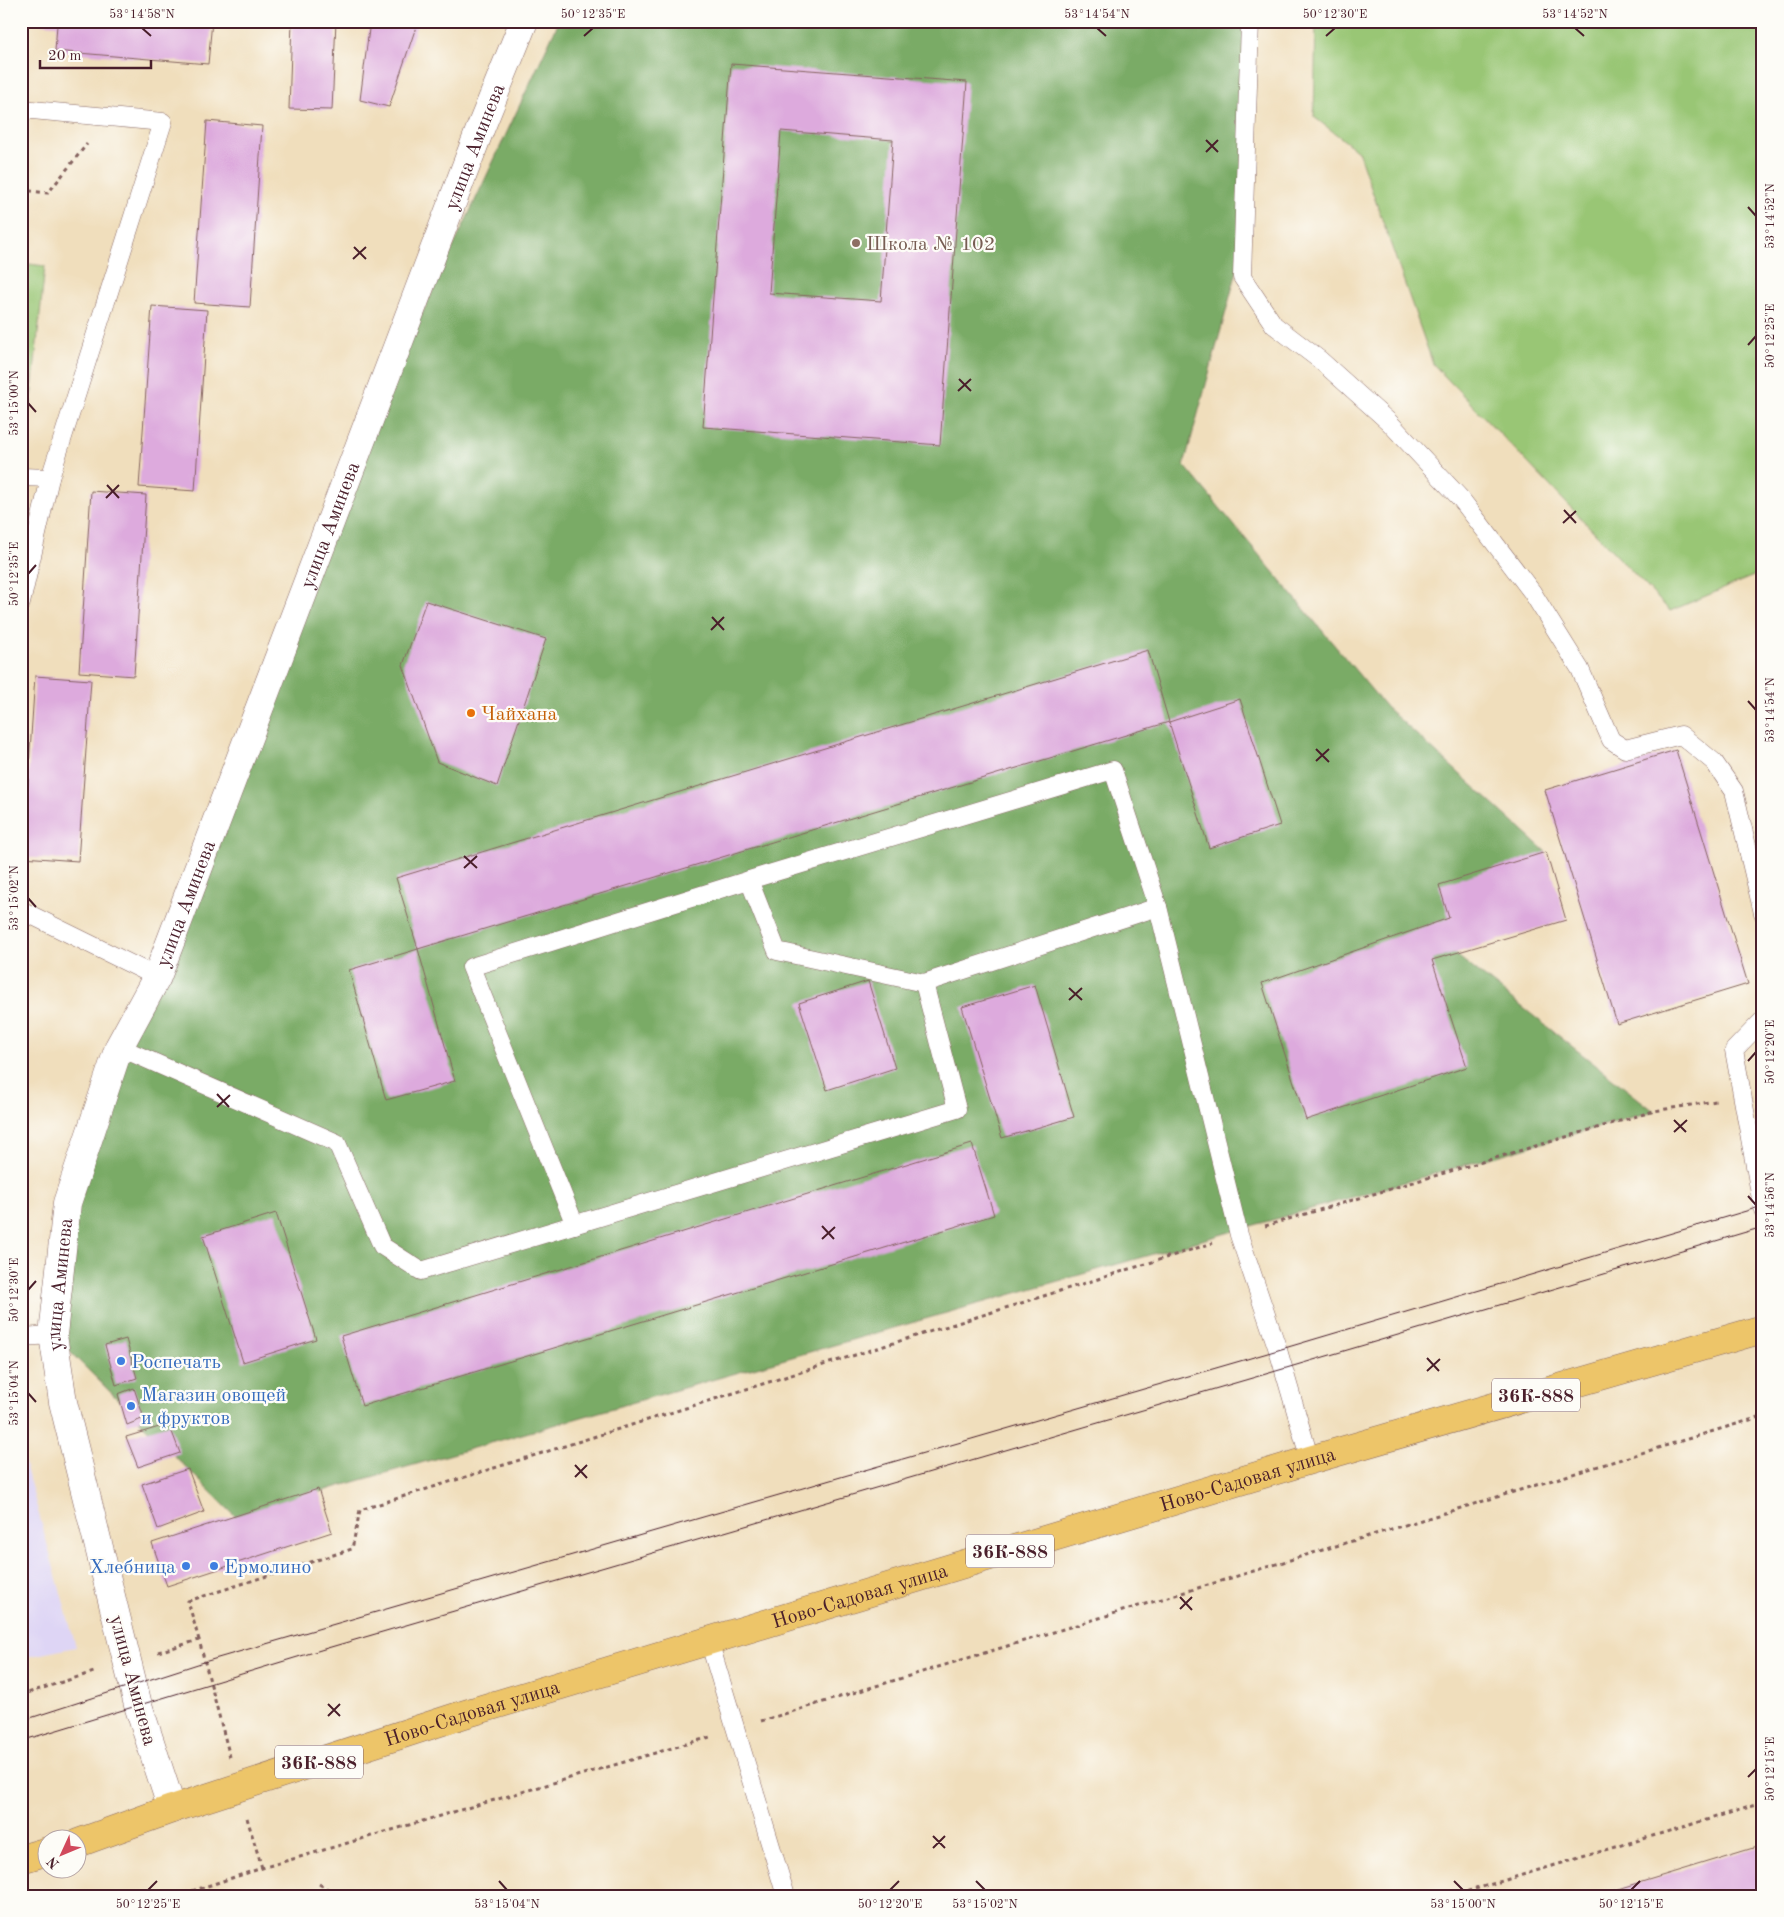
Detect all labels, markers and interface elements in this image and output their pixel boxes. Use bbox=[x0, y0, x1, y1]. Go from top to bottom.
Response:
text: 53°14'58"N bbox=[109, 8, 175, 21]
text: 50°12'35"E bbox=[561, 8, 625, 21]
text: 53°14'54"N bbox=[1064, 8, 1130, 21]
text: 50°12'30"E bbox=[1303, 8, 1367, 21]
text: 53°14'52"N bbox=[1542, 8, 1608, 21]
scale bar bbox=[40, 38, 151, 70]
text: 20 m bbox=[48, 49, 82, 64]
street label: улица Аминева bbox=[442, 81, 510, 213]
text: 53°14'52"N bbox=[1764, 183, 1777, 249]
place label: Школа № 102 bbox=[866, 235, 995, 255]
marker: Школа № 102 bbox=[850, 237, 862, 249]
text: 50°12'25"E bbox=[1764, 304, 1777, 368]
text: 53°15'00"N bbox=[8, 370, 21, 436]
street label: улица Аминева bbox=[298, 459, 364, 592]
text: 50°12'35"E bbox=[8, 542, 21, 606]
text: 53°14'54"N bbox=[1764, 677, 1777, 743]
place label: Чайхана bbox=[481, 705, 558, 725]
marker: Чайхана bbox=[465, 707, 477, 719]
street label: улица Аминева bbox=[154, 838, 220, 970]
text: 53°15'02"N bbox=[8, 865, 21, 931]
text: 50°12'20"E bbox=[1764, 1020, 1777, 1084]
text: 53°14'56"N bbox=[1764, 1172, 1777, 1238]
street label: улица Аминева bbox=[45, 1217, 77, 1352]
text: 50°12'30"E bbox=[8, 1258, 21, 1322]
place label: Роспечать bbox=[131, 1353, 221, 1373]
marker: Роспечать bbox=[115, 1355, 127, 1367]
text: 53°15'04"N bbox=[8, 1360, 21, 1426]
road number: 36К-888 bbox=[1492, 1378, 1580, 1412]
place label: Магазин овощей и фруктов bbox=[141, 1386, 286, 1429]
marker: Магазин овощей и фруктов bbox=[125, 1400, 137, 1412]
street label: Ново-Садовая улица bbox=[1158, 1445, 1338, 1517]
road number: 36К-888 bbox=[966, 1534, 1054, 1568]
place label: Хлебница bbox=[89, 1558, 176, 1578]
place label: Ермолино bbox=[224, 1558, 311, 1578]
marker: Хлебница bbox=[180, 1560, 192, 1572]
marker: Ермолино bbox=[208, 1560, 220, 1572]
street label: Ново-Садовая улица bbox=[770, 1561, 950, 1633]
street label: улица Аминева bbox=[105, 1613, 159, 1748]
street label: Ново-Садовая улица bbox=[382, 1678, 563, 1751]
text: 50°12'15"E bbox=[1764, 1737, 1777, 1801]
road number: 36К-888 bbox=[275, 1745, 363, 1778]
north arrow bbox=[38, 1830, 88, 1880]
text: N bbox=[44, 1853, 62, 1871]
text: 50°12'25"E bbox=[116, 1898, 180, 1911]
text: 53°15'04"N bbox=[474, 1898, 540, 1911]
text: 50°12'20"E bbox=[858, 1898, 922, 1911]
text: 53°15'02"N bbox=[952, 1898, 1018, 1911]
text: 53°15'00"N bbox=[1430, 1898, 1496, 1911]
text: 50°12'15"E bbox=[1599, 1898, 1663, 1911]

